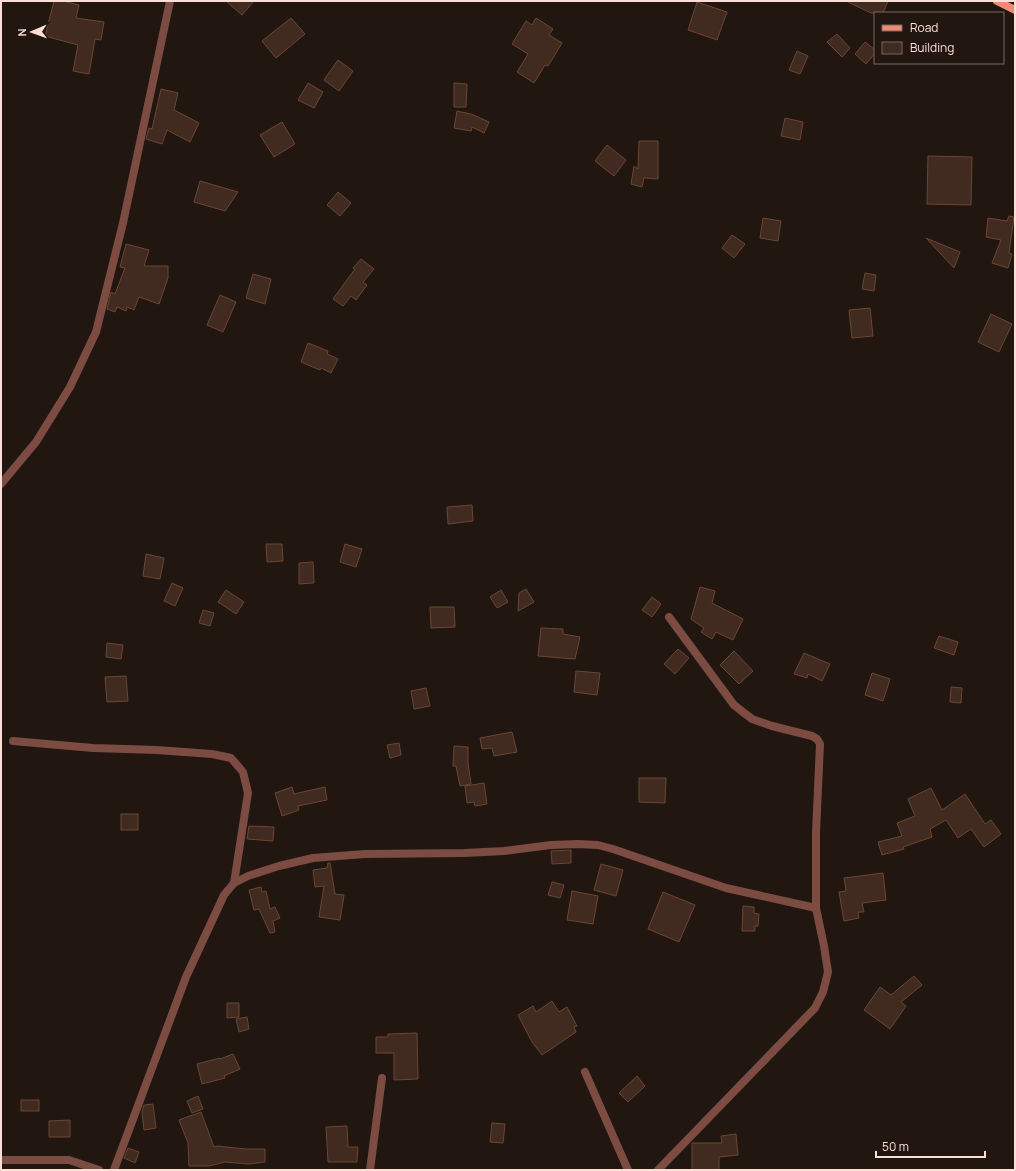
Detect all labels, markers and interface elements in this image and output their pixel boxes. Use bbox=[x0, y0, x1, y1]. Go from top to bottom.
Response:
north arrow bbox=[12, 12, 52, 52]
legend bbox=[874, 12, 1004, 64]
text: Road bbox=[910, 19, 938, 36]
text: N bbox=[14, 28, 29, 37]
text: Building bbox=[910, 39, 954, 56]
scale bar bbox=[876, 1133, 985, 1159]
text: 50 m bbox=[882, 1138, 909, 1155]

